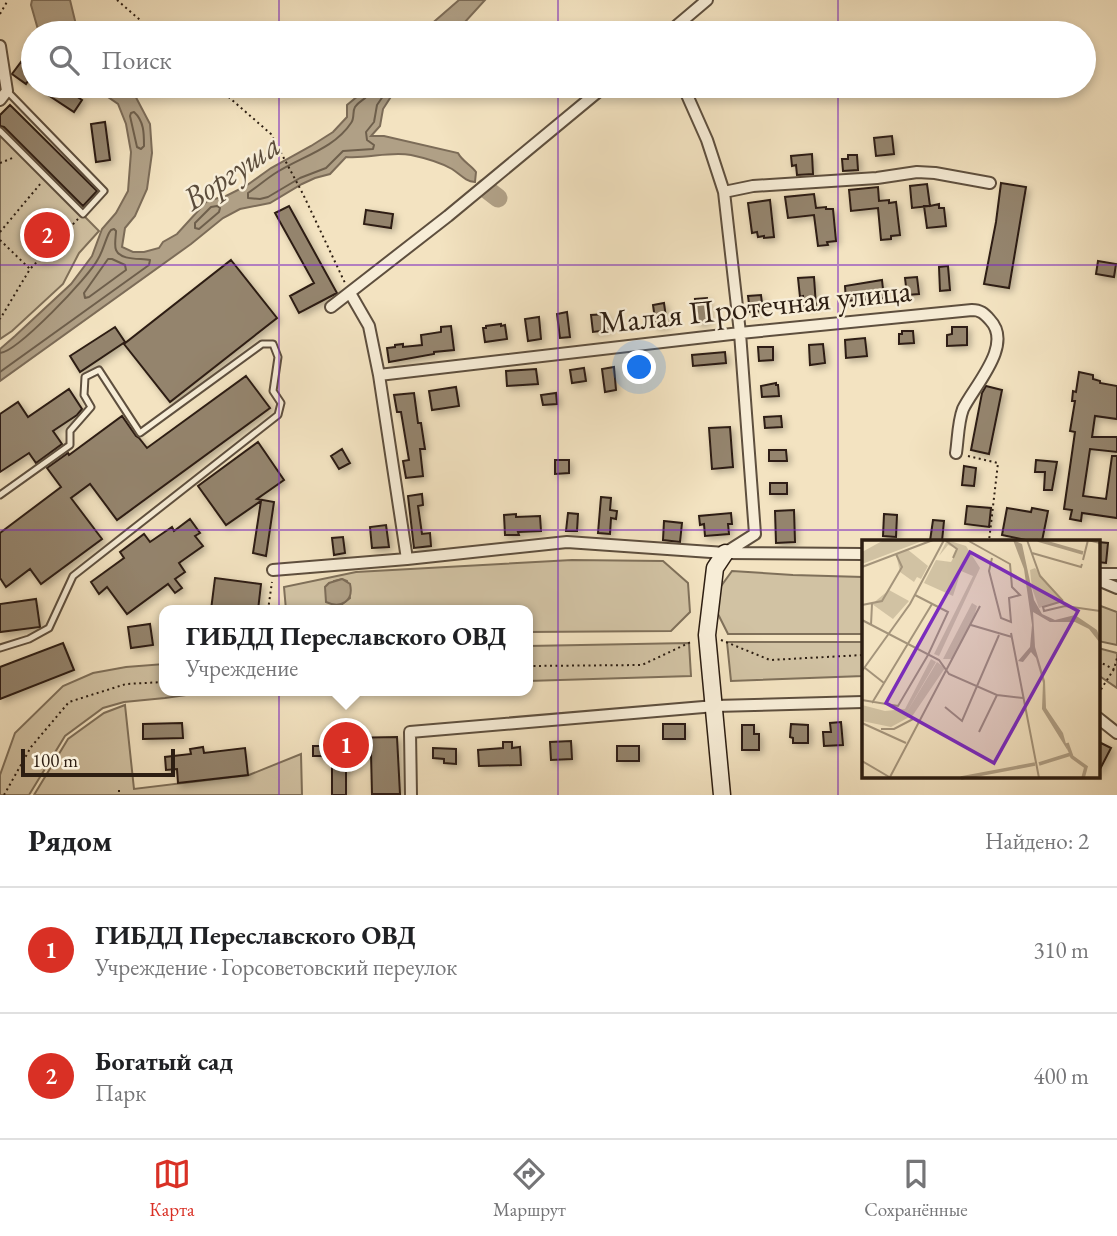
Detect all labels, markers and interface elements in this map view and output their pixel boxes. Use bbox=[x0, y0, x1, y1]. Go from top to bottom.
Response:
search box bbox=[21, 21, 1096, 98]
icon: search bbox=[45, 41, 83, 79]
text: Поиск bbox=[101, 43, 172, 77]
water label: Воргуша bbox=[173, 123, 289, 220]
pin: 2 bbox=[24, 209, 70, 261]
street label: Малая Протечная улица bbox=[597, 269, 913, 343]
your location bbox=[622, 350, 656, 384]
inset map bbox=[862, 540, 1100, 778]
popup bbox=[159, 605, 533, 696]
text: ГИБДД Переславского ОВД bbox=[186, 619, 506, 653]
text: Учреждение bbox=[186, 653, 298, 683]
pin: 1 bbox=[323, 719, 369, 771]
scale bar bbox=[21, 746, 175, 778]
text: 100 m bbox=[32, 748, 78, 773]
text: Рядом bbox=[28, 821, 112, 860]
text: Найдено: 2 bbox=[985, 826, 1089, 856]
text: ГИБДД Переславского ОВД bbox=[95, 918, 416, 952]
text: 1 bbox=[45, 935, 57, 965]
text: 310 m bbox=[1033, 935, 1089, 965]
text: Учреждение · Горсоветовский переулок bbox=[95, 952, 457, 982]
text: Богатый сад bbox=[95, 1044, 233, 1078]
text: 2 bbox=[45, 1061, 57, 1091]
text: 400 m bbox=[1033, 1061, 1089, 1091]
text: Парк bbox=[95, 1078, 146, 1108]
tab: Карта bbox=[149, 1155, 195, 1222]
tab: Маршрут bbox=[493, 1155, 566, 1222]
tab: Сохранённые bbox=[864, 1155, 968, 1222]

